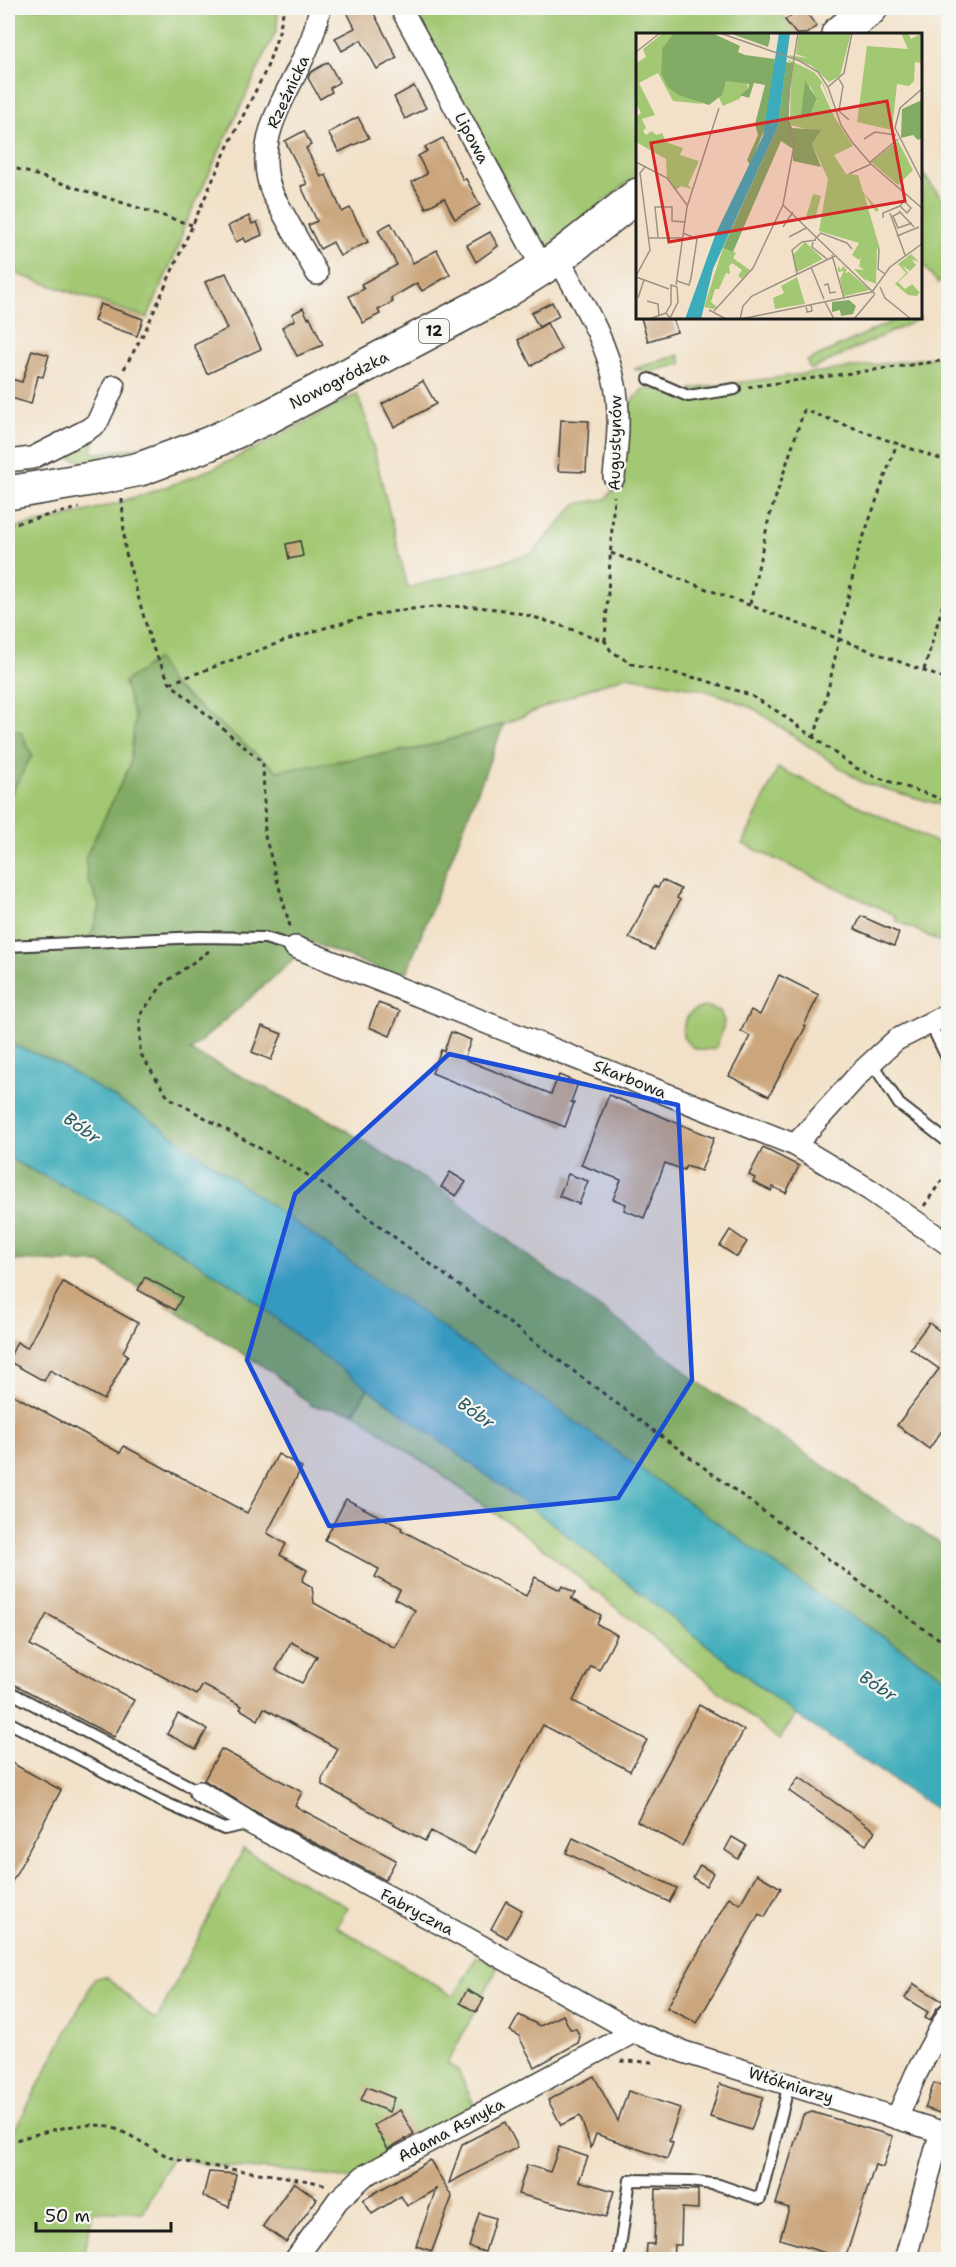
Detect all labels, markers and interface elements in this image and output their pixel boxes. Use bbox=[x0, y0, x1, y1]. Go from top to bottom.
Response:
inset map bbox=[636, 33, 923, 320]
street label: Rzeźnicka bbox=[262, 52, 314, 132]
street label: Lipowa bbox=[450, 109, 494, 167]
road number: 12 bbox=[419, 319, 449, 343]
street label: Nowogródzka bbox=[286, 346, 392, 414]
street label: Augustynów bbox=[604, 395, 626, 491]
street label: Skarbowa bbox=[590, 1055, 670, 1103]
water label: Bóbr bbox=[59, 1106, 106, 1150]
water label: Bóbr bbox=[453, 1391, 500, 1435]
water label: Bóbr bbox=[854, 1665, 902, 1707]
street label: Fabryczna bbox=[377, 1884, 457, 1940]
street label: Włókniarzy bbox=[746, 2062, 836, 2108]
street label: Adama Asnyka bbox=[394, 2093, 508, 2167]
scale bar bbox=[36, 2195, 171, 2233]
text: 50 m bbox=[45, 2204, 90, 2228]

